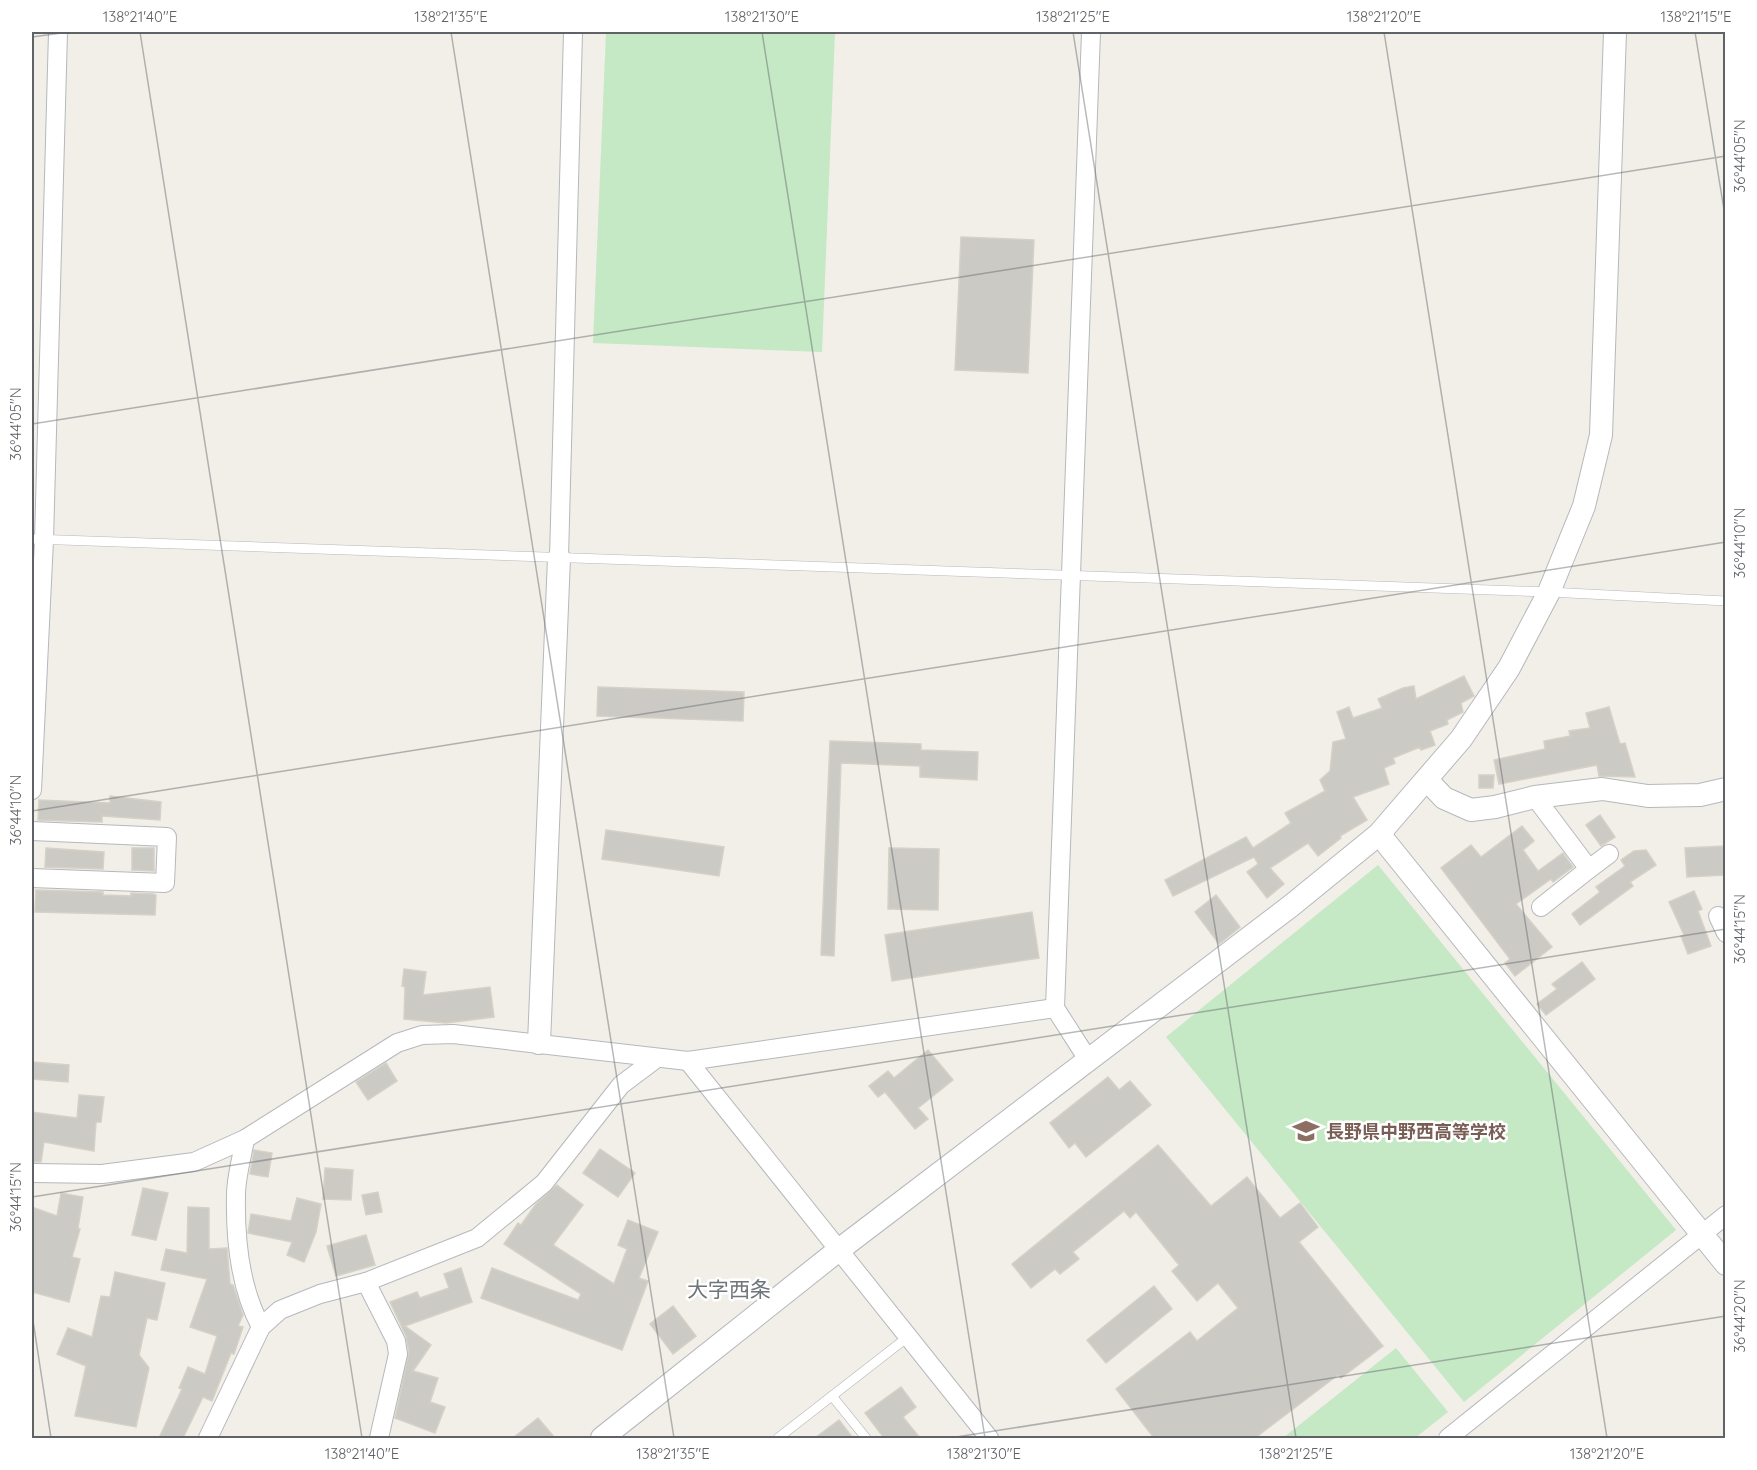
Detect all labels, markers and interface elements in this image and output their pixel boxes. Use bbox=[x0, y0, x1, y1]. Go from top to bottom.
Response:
text: 138°21'40"E bbox=[103, 7, 177, 26]
text: 138°21'35"E bbox=[414, 7, 488, 26]
text: 138°21'30"E bbox=[725, 7, 799, 26]
text: 138°21'25"E bbox=[1036, 7, 1110, 26]
text: 138°21'20"E bbox=[1347, 7, 1421, 26]
text: 138°21'15"E bbox=[1660, 7, 1732, 26]
text: 36°44'05"N bbox=[1730, 119, 1749, 193]
text: 36°44'05"N bbox=[6, 387, 25, 461]
text: 36°44'10"N bbox=[1730, 508, 1749, 578]
text: 36°44'10"N bbox=[6, 775, 25, 845]
text: 36°44'15"N bbox=[1730, 894, 1749, 964]
school or university icon: 長野県中野西高等学校 bbox=[1291, 1116, 1321, 1146]
place label: 長野県中野西高等学校 bbox=[1326, 1120, 1506, 1143]
text: 36°44'15"N bbox=[6, 1162, 25, 1232]
district label: 大字西条 bbox=[687, 1276, 771, 1302]
text: 36°44'20"N bbox=[1730, 1279, 1749, 1353]
text: 138°21'40"E bbox=[325, 1444, 399, 1463]
text: 138°21'35"E bbox=[636, 1444, 710, 1463]
text: 138°21'30"E bbox=[947, 1444, 1021, 1463]
text: 138°21'25"E bbox=[1259, 1444, 1333, 1463]
text: 138°21'20"E bbox=[1570, 1444, 1644, 1463]

